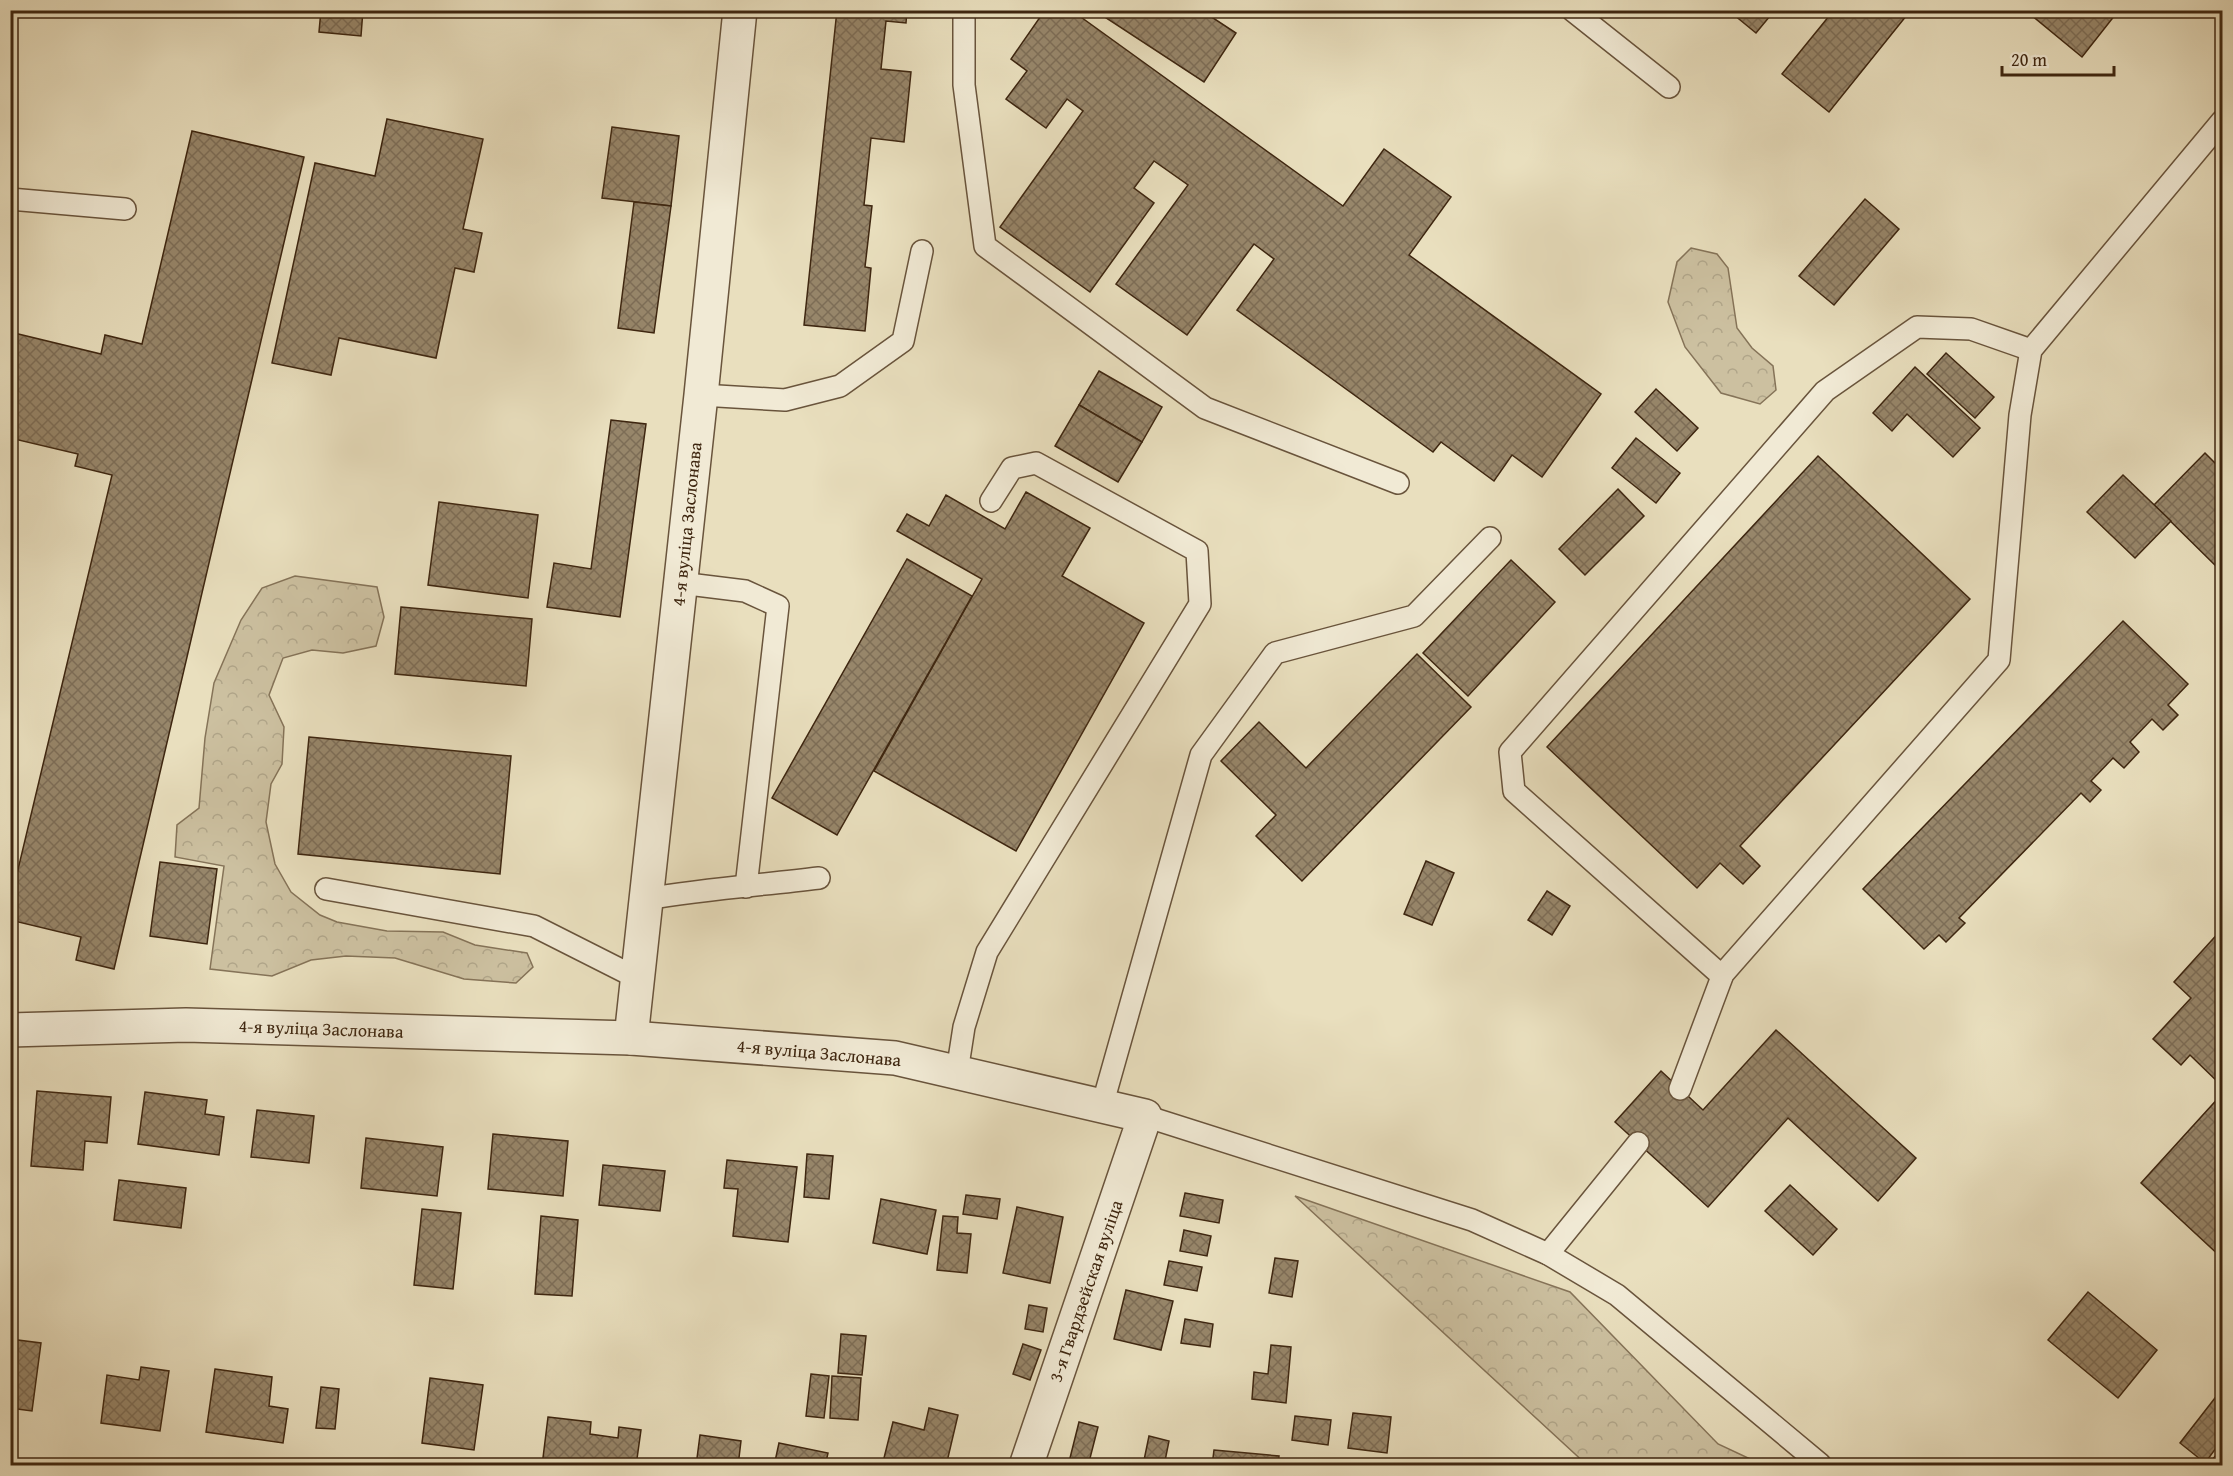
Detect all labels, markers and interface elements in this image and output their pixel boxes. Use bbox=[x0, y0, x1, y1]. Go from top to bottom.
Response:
scale bar bbox=[2002, 39, 2114, 77]
text: 20 m bbox=[2011, 46, 2047, 73]
street label: 4-я вуліца Заслонава bbox=[664, 440, 709, 607]
street label: 4-я вуліца Заслонава bbox=[238, 1012, 404, 1045]
street label: 4-я вуліца Заслонава bbox=[736, 1032, 903, 1073]
street label: 3-я Гвардзейская вуліца bbox=[1042, 1196, 1130, 1386]

